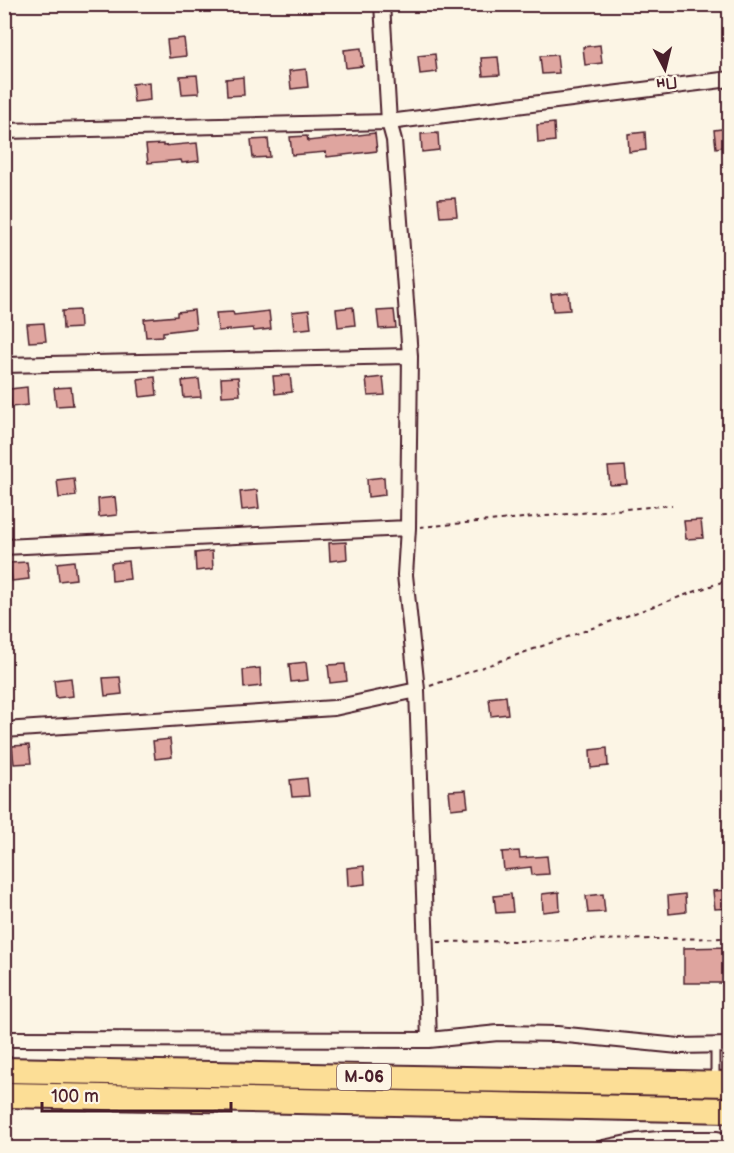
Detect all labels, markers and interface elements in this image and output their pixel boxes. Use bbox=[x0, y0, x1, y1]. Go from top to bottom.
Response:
north arrow bbox=[635, 39, 695, 99]
text: Пн bbox=[655, 72, 678, 93]
road number: М-06 bbox=[337, 1064, 391, 1090]
scale bar bbox=[42, 1075, 231, 1113]
text: 100 m bbox=[51, 1086, 99, 1107]

